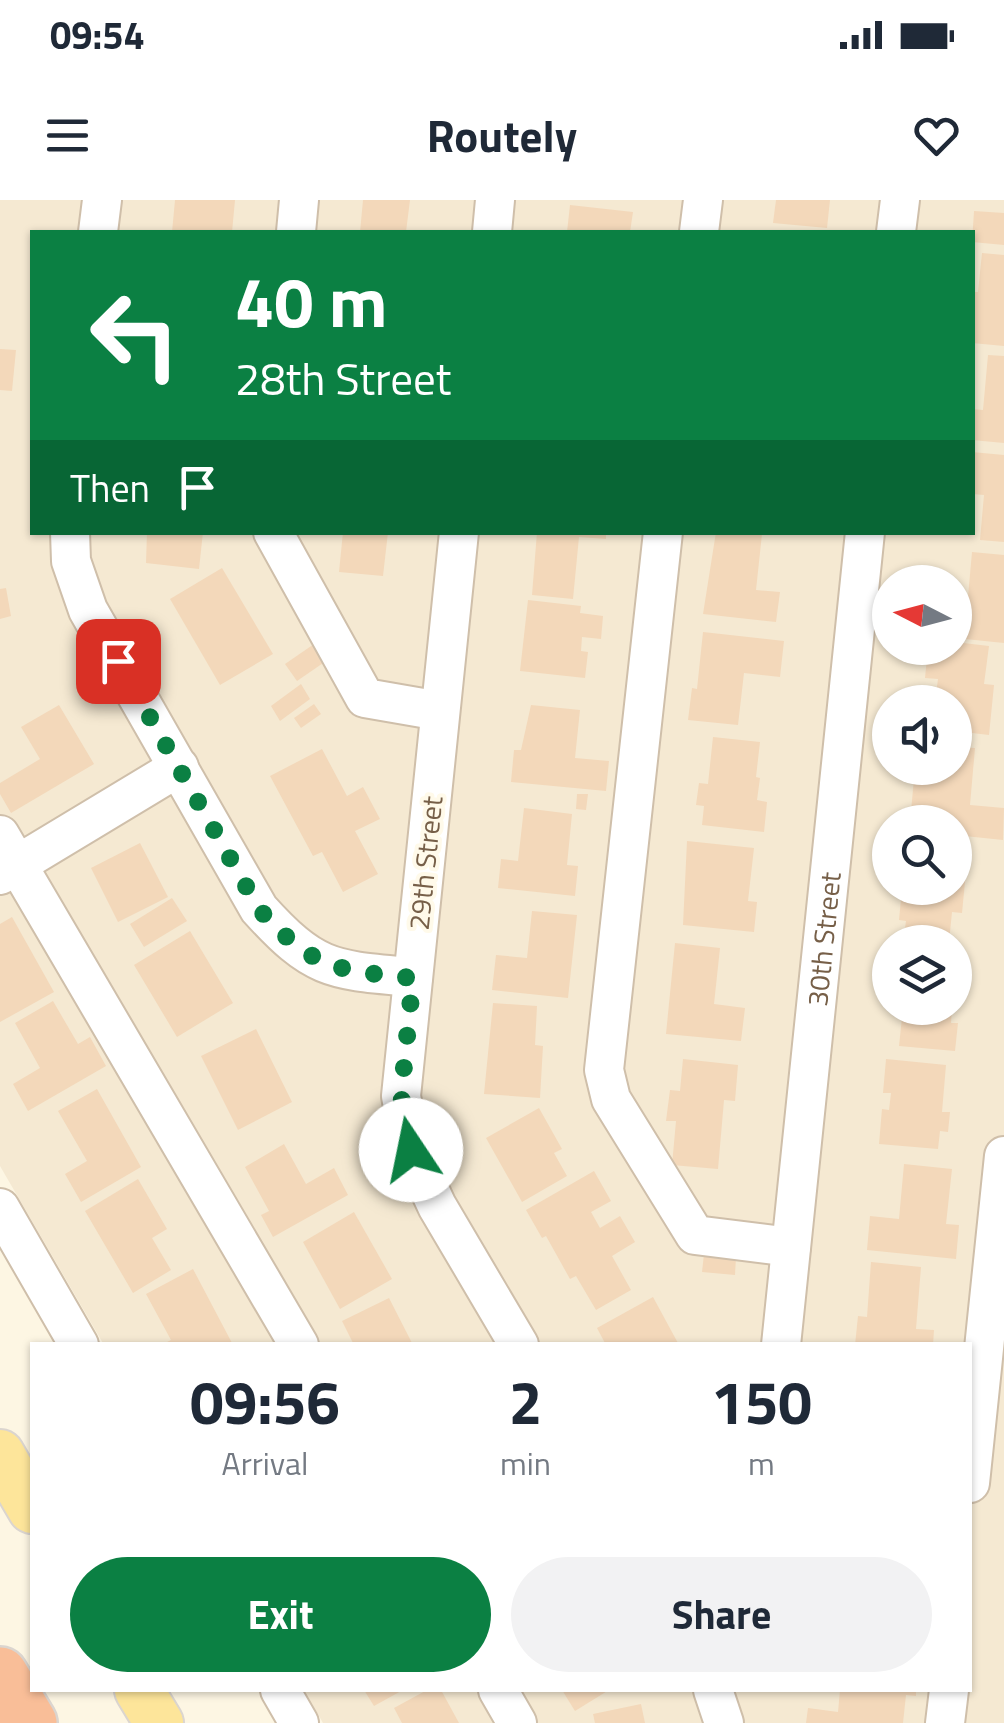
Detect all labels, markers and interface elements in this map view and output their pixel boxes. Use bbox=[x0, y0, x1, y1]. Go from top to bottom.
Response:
text: 09:54 bbox=[50, 6, 145, 64]
text: Routely bbox=[427, 101, 577, 169]
icon: menu bbox=[40, 108, 95, 163]
icon: heart bbox=[909, 108, 964, 163]
text: 40 m bbox=[235, 248, 388, 354]
icon: left bbox=[70, 270, 200, 400]
text: 28th Street bbox=[235, 344, 451, 412]
text: Then bbox=[70, 459, 150, 517]
icon: arrive bbox=[170, 460, 225, 515]
north arrow bbox=[872, 565, 972, 665]
map controls bbox=[872, 565, 972, 1025]
pin bbox=[76, 619, 161, 704]
icon: arrive bbox=[91, 634, 146, 689]
button: sound bbox=[872, 685, 972, 785]
street label: 29th Street bbox=[397, 794, 453, 932]
button: search bbox=[872, 805, 972, 905]
street label: 30th Street bbox=[795, 870, 851, 1008]
button: layers bbox=[872, 925, 972, 1025]
position arrow bbox=[359, 1098, 463, 1202]
text: 09:56 bbox=[190, 1356, 340, 1447]
text: 2 bbox=[509, 1356, 542, 1447]
text: 150 bbox=[711, 1356, 812, 1447]
text: Arrival bbox=[222, 1439, 308, 1487]
text: min bbox=[500, 1439, 551, 1487]
text: m bbox=[748, 1439, 775, 1487]
button: Exit bbox=[70, 1557, 491, 1672]
button: Share bbox=[511, 1557, 932, 1672]

